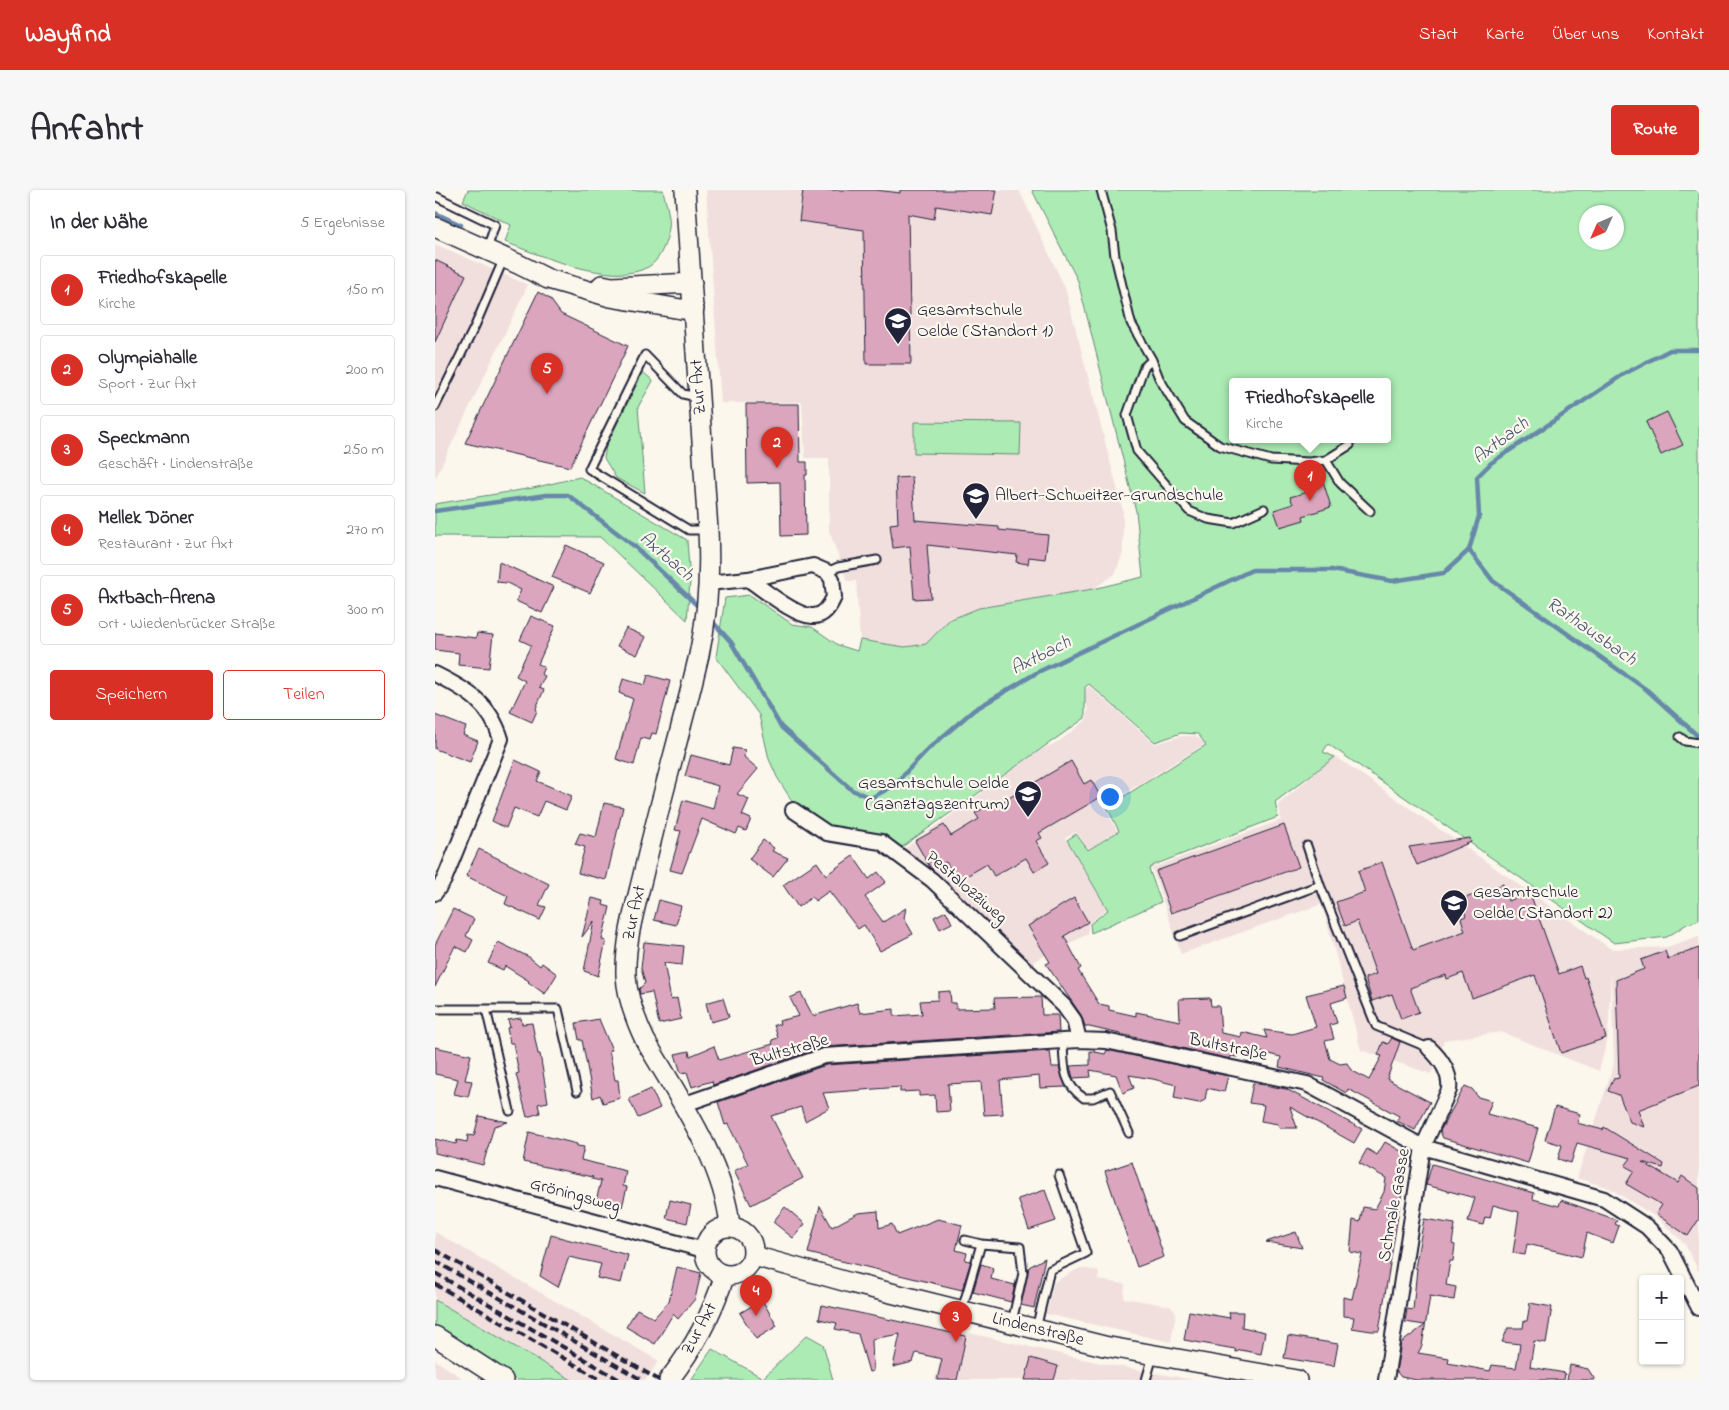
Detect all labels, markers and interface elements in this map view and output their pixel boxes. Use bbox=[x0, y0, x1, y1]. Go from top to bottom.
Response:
text: Wayfind bbox=[25, 18, 111, 53]
text: Start bbox=[1419, 22, 1458, 48]
text: Karte bbox=[1486, 22, 1524, 48]
text: Über uns bbox=[1552, 22, 1619, 48]
text: Kontakt bbox=[1647, 22, 1704, 48]
text: Anfahrt bbox=[30, 105, 143, 156]
button: Route bbox=[1611, 105, 1699, 155]
north arrow bbox=[1579, 205, 1624, 250]
text: In der Nähe bbox=[50, 208, 148, 238]
text: 5 Ergebnisse bbox=[300, 211, 385, 235]
text: Friedhofskapelle bbox=[98, 265, 227, 292]
text: 1 bbox=[64, 278, 70, 302]
text: 150 m bbox=[346, 278, 384, 302]
text: Kirche bbox=[98, 292, 135, 316]
place label: Gesamtschule Oelde (Standort 1) bbox=[917, 298, 1053, 345]
school or university icon: Gesamtschule Oelde (Standort 1) bbox=[883, 306, 913, 345]
text: Olympiahalle bbox=[98, 345, 197, 372]
pin: 5 bbox=[531, 353, 563, 394]
text: 2 bbox=[63, 358, 71, 382]
text: 200 m bbox=[346, 358, 384, 382]
street label: Zur Axt bbox=[684, 358, 714, 416]
text: Sport · Zur Axt bbox=[98, 372, 197, 396]
popup bbox=[1229, 378, 1391, 443]
text: Friedhofskapelle bbox=[1245, 385, 1375, 412]
water label: Axtbach bbox=[1467, 410, 1536, 471]
text: Kirche bbox=[1245, 412, 1283, 436]
text: Speckmann bbox=[98, 425, 190, 452]
pin: 2 bbox=[761, 427, 793, 468]
text: 3 bbox=[64, 438, 70, 462]
text: 250 m bbox=[344, 438, 384, 462]
text: Geschäft · Lindenstraße bbox=[98, 452, 253, 476]
pin: 1 bbox=[1294, 460, 1326, 501]
school or university icon: Albert-Schweitzer-Grundschule bbox=[961, 481, 991, 520]
place label: Albert-Schweitzer-Grundschule bbox=[995, 483, 1224, 509]
text: Mellek Döner bbox=[98, 505, 194, 532]
text: 4 bbox=[64, 518, 70, 542]
text: 270 m bbox=[346, 518, 384, 542]
water label: Axtbach bbox=[633, 526, 700, 589]
text: Restaurant · Zur Axt bbox=[98, 532, 233, 556]
text: Axtbach-Arena bbox=[98, 585, 215, 612]
water label: Rathausbach bbox=[1540, 591, 1642, 674]
text: 5 bbox=[62, 598, 72, 622]
text: 300 m bbox=[347, 598, 384, 622]
text: Ort · Wiedenbrücker Straße bbox=[98, 612, 275, 636]
water label: Axtbach bbox=[1006, 629, 1077, 683]
button: Speichern bbox=[50, 670, 213, 720]
button: Teilen bbox=[223, 670, 385, 720]
place label: Gesamtschule Oelde (Ganztagszentrum) bbox=[858, 771, 1010, 819]
school or university icon: Gesamtschule Oelde (Ganztagszentrum) bbox=[1013, 779, 1043, 818]
your location bbox=[1097, 784, 1123, 810]
street label: Pestalozziweg bbox=[919, 845, 1013, 932]
place label: Gesamtschule Oelde (Standort 2) bbox=[1473, 880, 1612, 927]
street label: Zur Axt bbox=[616, 883, 654, 943]
school or university icon: Gesamtschule Oelde (Standort 2) bbox=[1439, 888, 1469, 927]
street label: Bultstraße bbox=[747, 1027, 833, 1075]
street label: Bultstraße bbox=[1185, 1027, 1270, 1069]
street label: Schmale Gasse bbox=[1372, 1145, 1418, 1264]
street label: Gröningsweg bbox=[527, 1171, 623, 1221]
pin: 4 bbox=[740, 1275, 772, 1316]
map controls bbox=[1639, 1275, 1684, 1365]
button: + bbox=[1639, 1275, 1684, 1320]
street label: Zur Axt bbox=[675, 1298, 725, 1360]
pin: 3 bbox=[940, 1301, 972, 1342]
street label: Lindenstraße bbox=[989, 1306, 1088, 1354]
button: − bbox=[1639, 1320, 1684, 1365]

